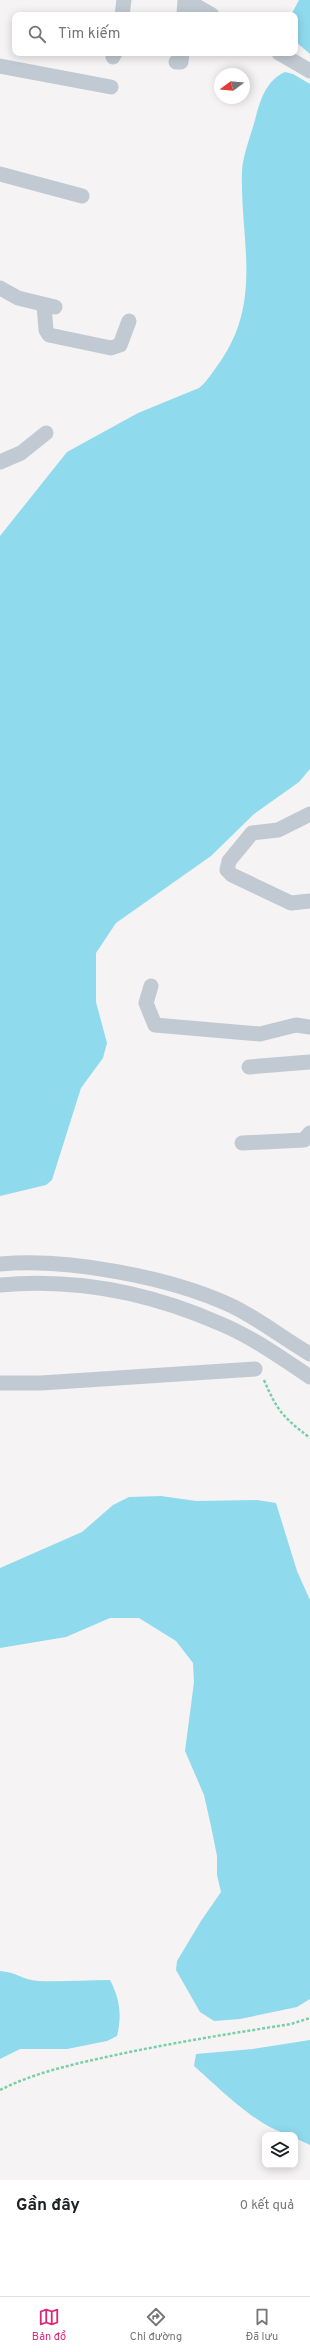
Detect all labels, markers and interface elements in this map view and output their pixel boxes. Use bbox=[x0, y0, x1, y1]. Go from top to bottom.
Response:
search box bbox=[12, 12, 298, 56]
icon: search bbox=[26, 23, 48, 45]
text: Tìm kiếm bbox=[58, 25, 120, 44]
north arrow bbox=[214, 68, 250, 104]
map controls bbox=[262, 2132, 298, 2168]
button: layers bbox=[262, 2132, 298, 2168]
text: Gần đây bbox=[16, 2195, 80, 2217]
text: 0 kết quả bbox=[240, 2198, 294, 2214]
tab: Bản đồ bbox=[32, 2306, 66, 2344]
tab: Chỉ đường bbox=[130, 2306, 182, 2344]
tab: Đã lưu bbox=[246, 2306, 278, 2344]

